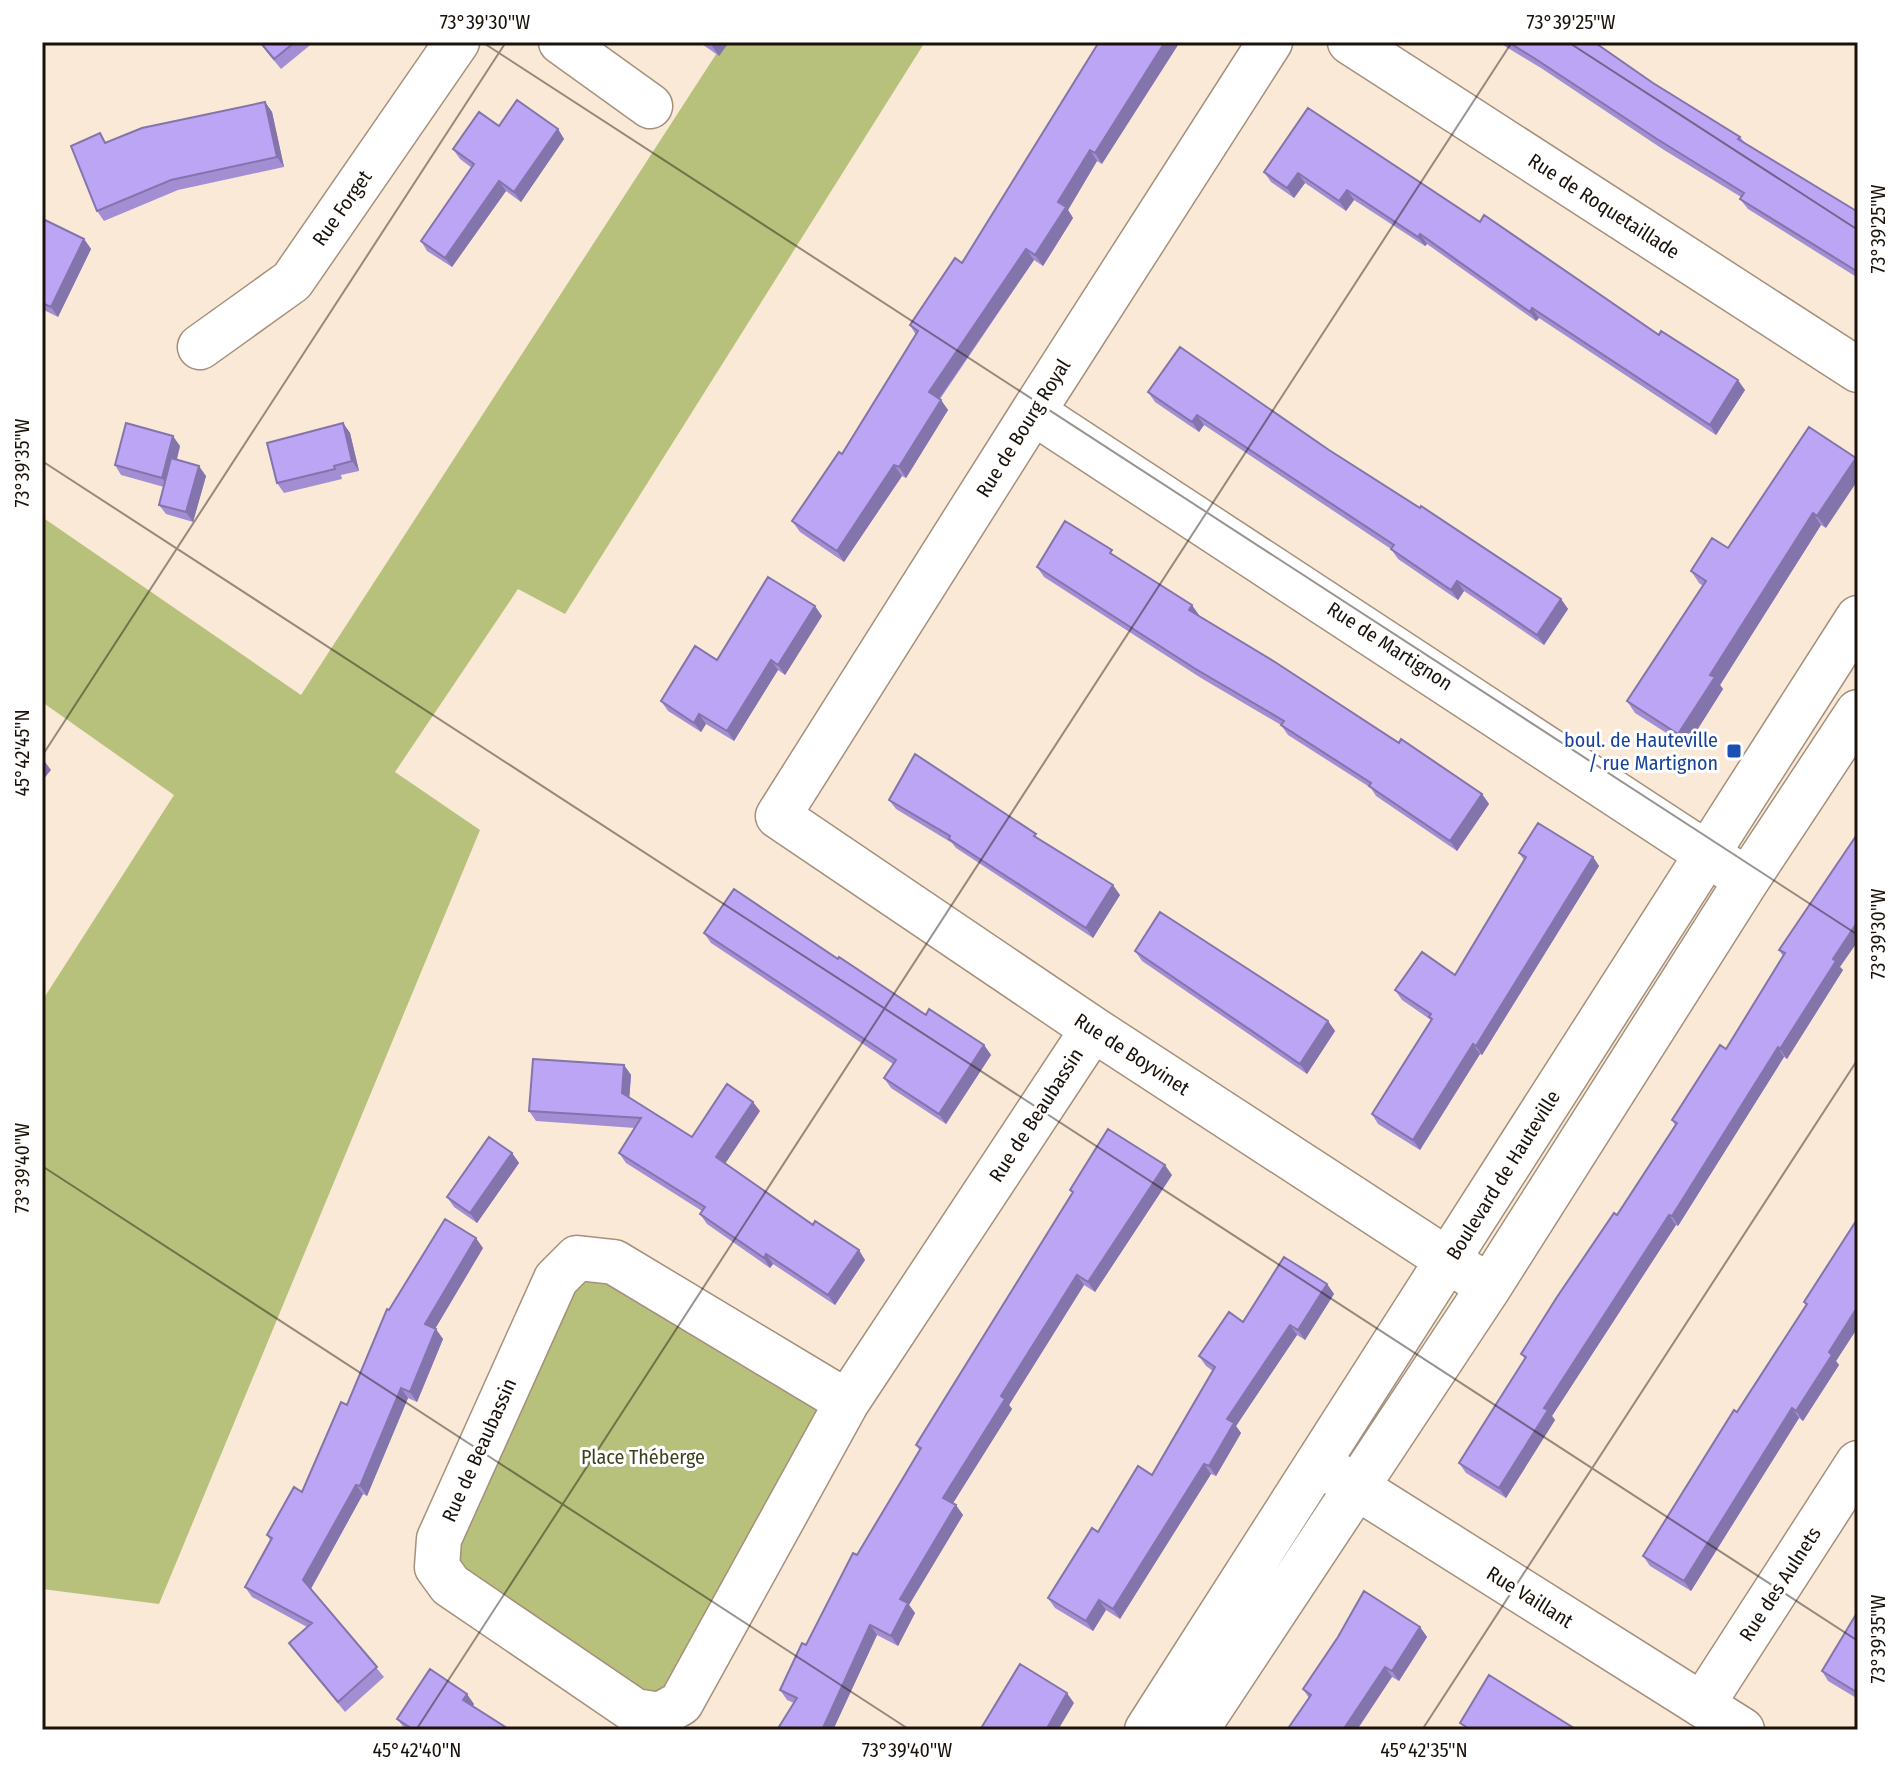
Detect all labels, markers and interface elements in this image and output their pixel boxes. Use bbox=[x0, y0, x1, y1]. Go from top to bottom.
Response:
text: 73°39'30"W bbox=[440, 10, 530, 34]
text: 73°39'25"W bbox=[1527, 10, 1615, 34]
street label: Rue de Roquetaillade bbox=[1524, 148, 1684, 264]
street label: Rue Forget bbox=[307, 165, 377, 250]
text: 73°39'25"W bbox=[1866, 185, 1890, 273]
street label: Rue de Bourg Royal bbox=[971, 354, 1075, 502]
text: 73°39'35"W bbox=[10, 418, 34, 508]
street label: Rue de Martignon bbox=[1323, 596, 1457, 696]
text: 45°42'45"N bbox=[10, 709, 34, 797]
place label: boul. de Hauteville / rue Martignon bbox=[1564, 728, 1718, 775]
marker: boul. de Hauteville / rue Martignon bbox=[1725, 742, 1743, 760]
text: 73°39'30"W bbox=[1866, 889, 1890, 979]
street label: Rue de Boyvinet bbox=[1070, 1008, 1194, 1100]
street label: Rue de Beaubassin bbox=[984, 1044, 1088, 1186]
street label: Boulevard de Hauteville bbox=[1441, 1086, 1565, 1264]
text: 73°39'40"W bbox=[10, 1123, 34, 1213]
street label: Rue de Beaubassin bbox=[437, 1374, 521, 1526]
park label: Place Théberge bbox=[581, 1445, 705, 1469]
street label: Rue des Aulnets bbox=[1734, 1522, 1826, 1646]
street label: Rue Vaillant bbox=[1482, 1561, 1578, 1633]
text: 73°39'35"W bbox=[1866, 1594, 1890, 1684]
text: 45°42'40"N bbox=[373, 1738, 461, 1762]
text: 73°39'40"W bbox=[862, 1738, 952, 1762]
text: 45°42'35"N bbox=[1380, 1738, 1468, 1762]

